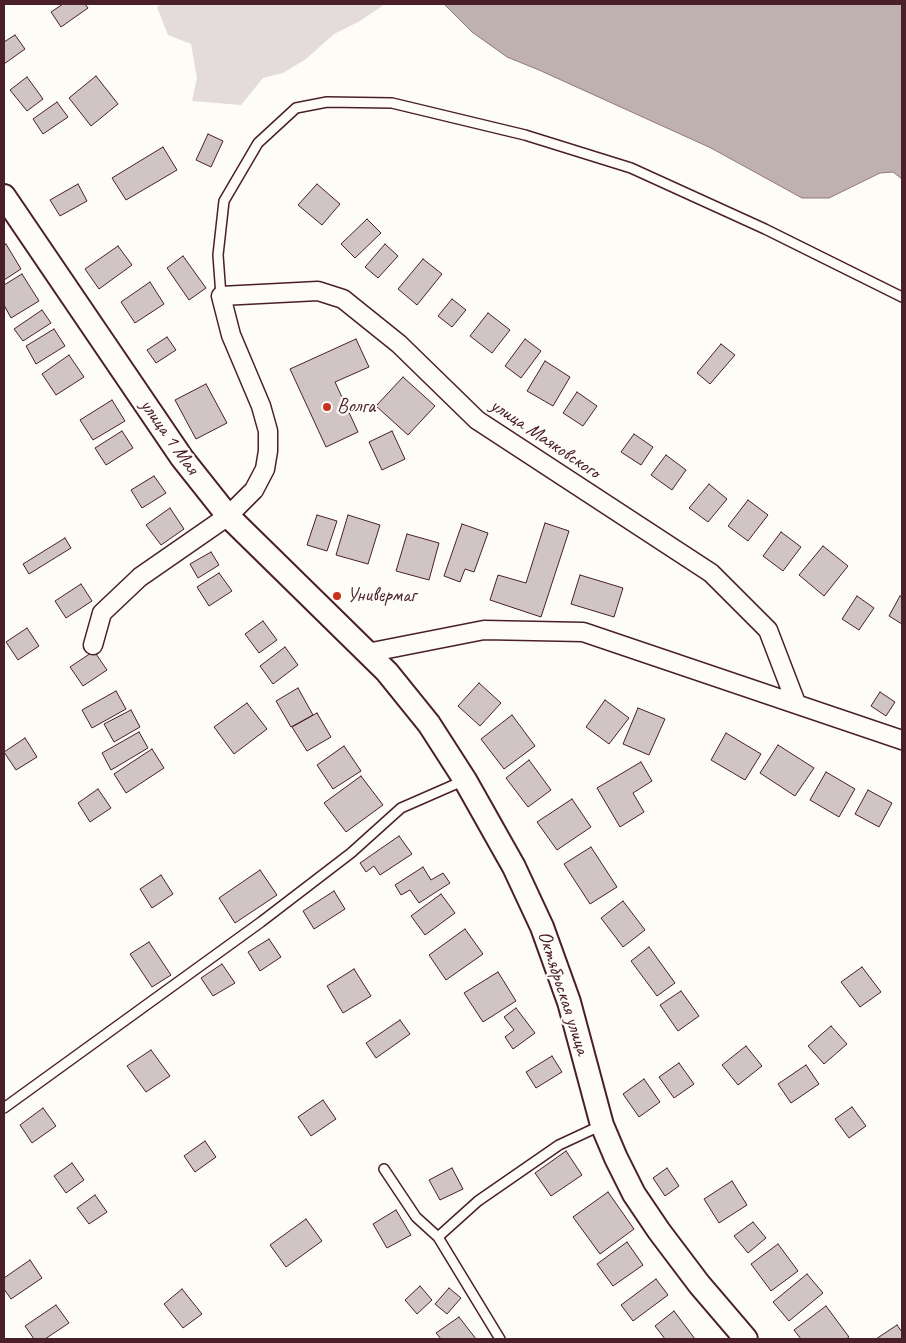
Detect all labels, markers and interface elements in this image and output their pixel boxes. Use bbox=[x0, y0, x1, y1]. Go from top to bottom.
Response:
street label: улица Маяковского bbox=[485, 393, 605, 485]
street label: улица 1 Мая bbox=[134, 395, 204, 479]
place label: Волга bbox=[337, 395, 375, 419]
marker: Волга bbox=[321, 401, 333, 413]
place label: Универмаг bbox=[347, 584, 416, 608]
marker: Универмаг bbox=[331, 590, 343, 602]
street label: Октябрьская улица bbox=[532, 928, 594, 1058]

